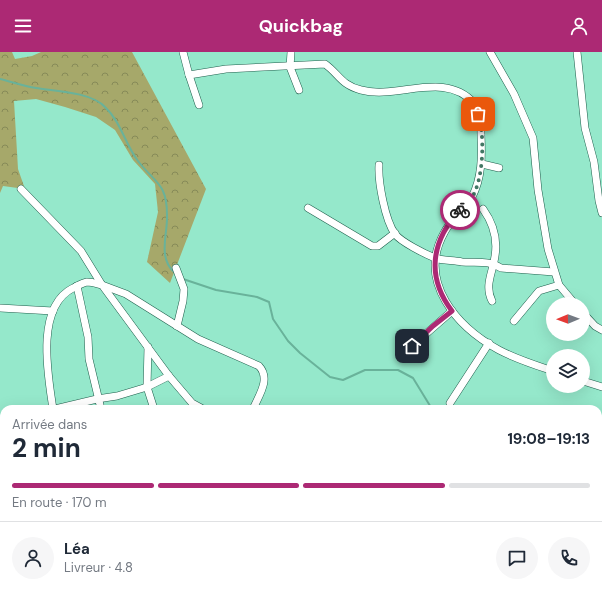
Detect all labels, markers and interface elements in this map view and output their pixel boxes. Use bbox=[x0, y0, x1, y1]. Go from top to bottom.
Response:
text: Quickbag bbox=[259, 14, 343, 38]
icon: menu bbox=[12, 15, 34, 37]
icon: person bbox=[568, 15, 590, 37]
pin bbox=[461, 97, 495, 131]
icon: bag bbox=[467, 103, 489, 125]
courier bbox=[440, 190, 480, 230]
icon: bike bbox=[449, 199, 471, 221]
north arrow bbox=[546, 297, 590, 341]
map controls bbox=[546, 297, 590, 393]
pin bbox=[395, 329, 429, 363]
icon: home bbox=[401, 335, 423, 357]
button: layers bbox=[546, 349, 590, 393]
text: Arrivée dans bbox=[12, 416, 87, 433]
text: 19:08–19:13 bbox=[507, 429, 590, 449]
text: 2 min bbox=[12, 431, 81, 465]
text: En route · 170 m bbox=[12, 494, 107, 511]
button: person bbox=[12, 537, 54, 579]
button: chat bbox=[496, 537, 538, 579]
button: phone bbox=[548, 537, 590, 579]
text: Léa bbox=[64, 539, 90, 559]
text: Livreur · 4.8 bbox=[64, 559, 133, 576]

